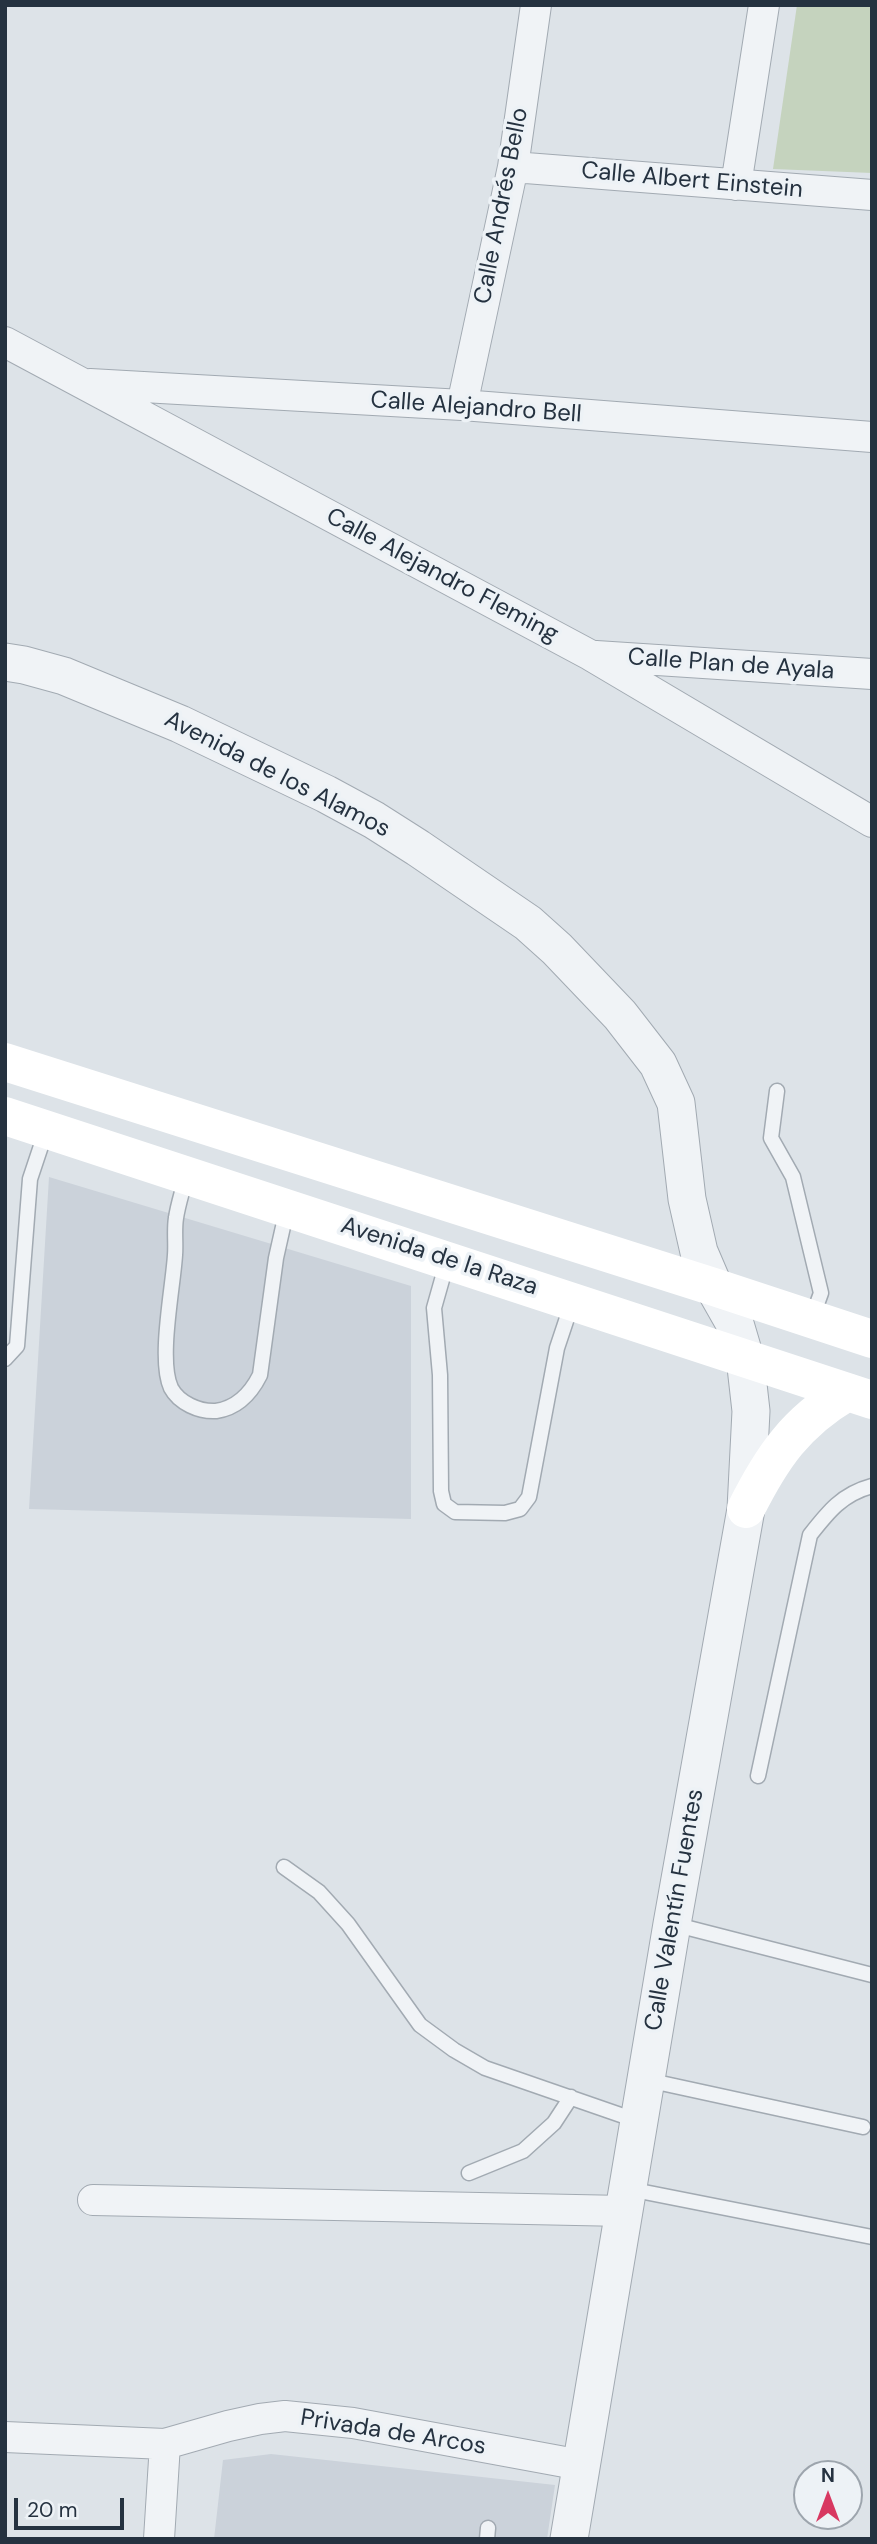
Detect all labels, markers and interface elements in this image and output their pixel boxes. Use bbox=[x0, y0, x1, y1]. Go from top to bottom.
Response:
street label: Calle Andrés Bello bbox=[469, 105, 535, 307]
street label: Calle Albert Einstein bbox=[580, 157, 804, 205]
street label: Calle Alejandro Bell bbox=[370, 386, 582, 430]
street label: Calle Alejandro Fleming bbox=[321, 503, 563, 649]
street label: Calle Plan de Ayala bbox=[627, 643, 835, 687]
street label: Avenida de los Alamos bbox=[159, 706, 395, 844]
street label: Avenida de la Raza bbox=[337, 1212, 541, 1302]
street label: Calle Valentín Fuentes bbox=[640, 1787, 710, 2033]
street label: Privada de Arcos bbox=[298, 2404, 488, 2462]
north arrow bbox=[793, 2460, 863, 2530]
text: N bbox=[821, 2463, 835, 2488]
scale bar bbox=[18, 2484, 128, 2528]
text: 20 m bbox=[27, 2496, 78, 2524]

